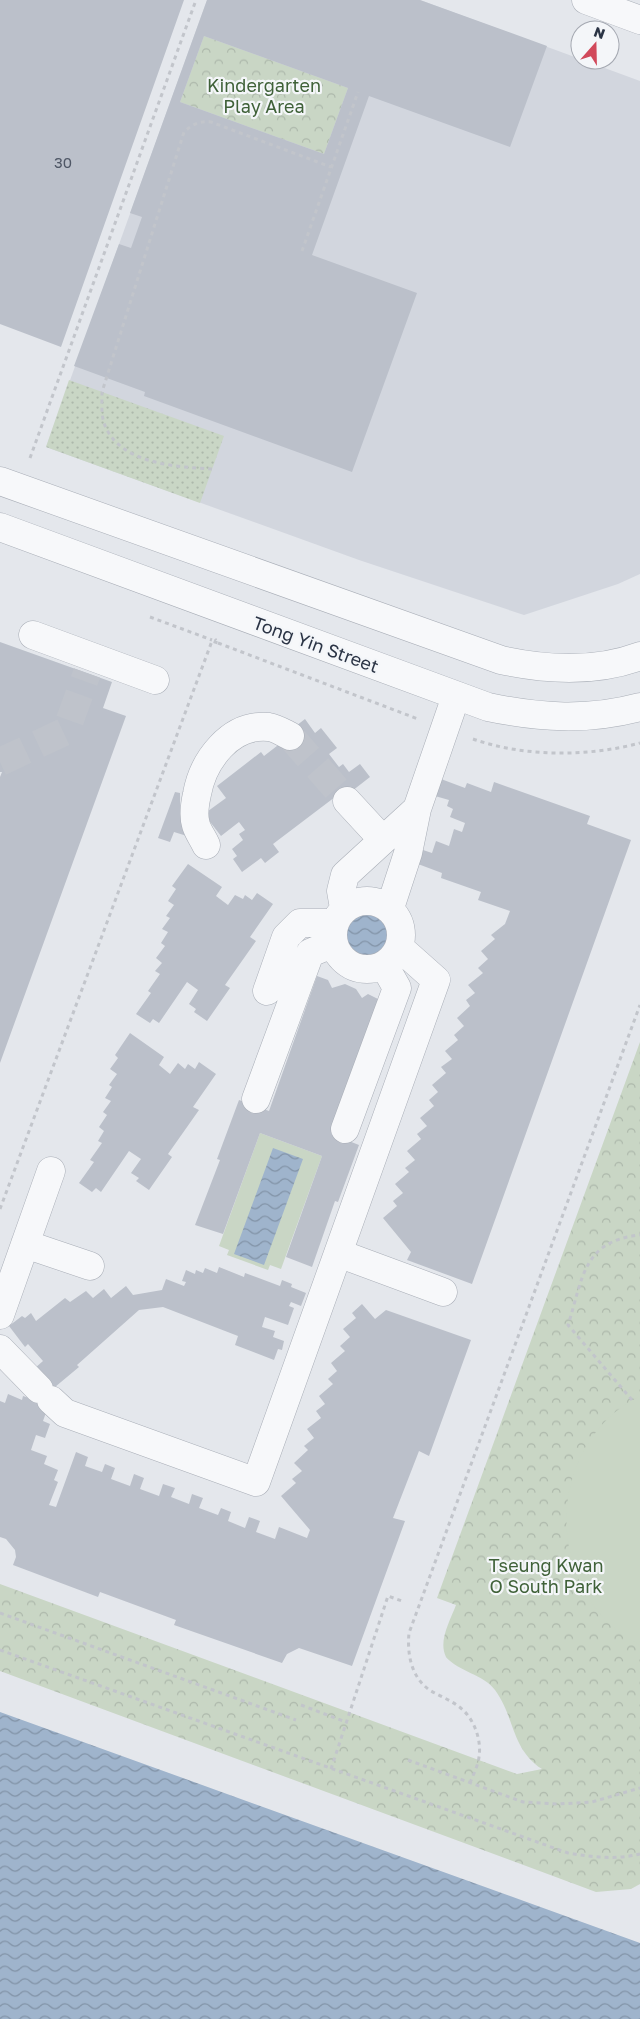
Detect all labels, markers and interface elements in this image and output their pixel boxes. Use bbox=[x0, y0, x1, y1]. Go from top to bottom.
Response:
north arrow bbox=[570, 20, 620, 70]
text: N bbox=[592, 23, 608, 42]
park label: Kindergarten Play Area bbox=[207, 74, 321, 117]
house number: 30 bbox=[54, 153, 72, 171]
street label: Tong Yin Street bbox=[250, 611, 382, 677]
park label: Tseung Kwan O South Park bbox=[489, 1554, 603, 1597]

